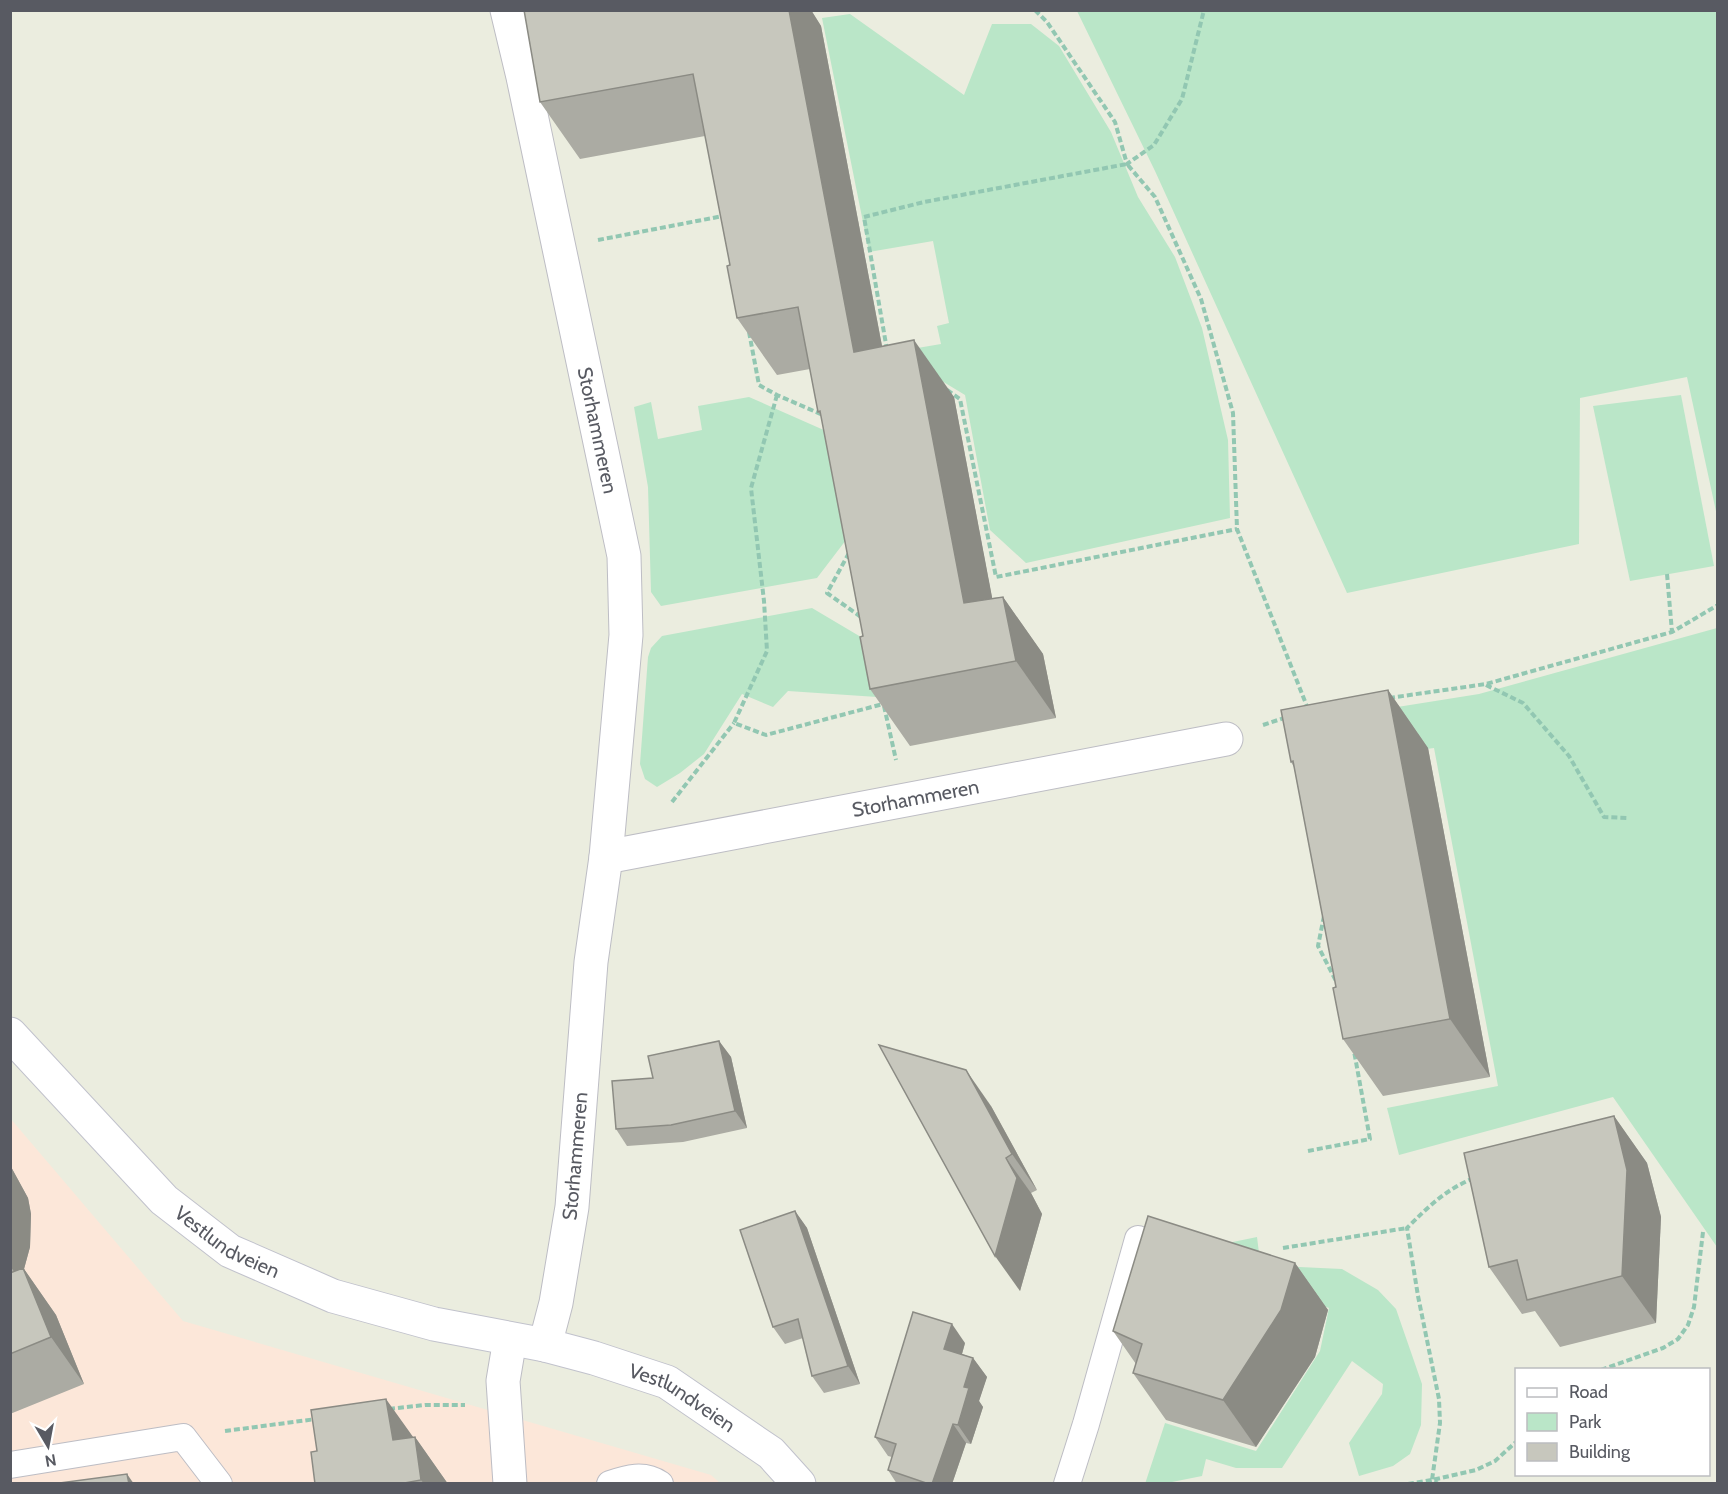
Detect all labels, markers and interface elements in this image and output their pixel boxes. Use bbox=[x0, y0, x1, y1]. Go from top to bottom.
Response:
street label: Storhammeren bbox=[572, 365, 623, 496]
street label: Storhammeren bbox=[850, 774, 981, 822]
street label: Storhammeren bbox=[557, 1091, 593, 1221]
street label: Vestlundveien bbox=[170, 1201, 283, 1283]
street label: Vestlundveien bbox=[626, 1358, 740, 1437]
legend bbox=[1515, 1368, 1710, 1476]
text: Road bbox=[1569, 1381, 1608, 1403]
text: Park bbox=[1569, 1411, 1602, 1433]
north arrow bbox=[18, 1416, 78, 1476]
text: Building bbox=[1569, 1441, 1631, 1463]
text: N bbox=[43, 1450, 58, 1471]

